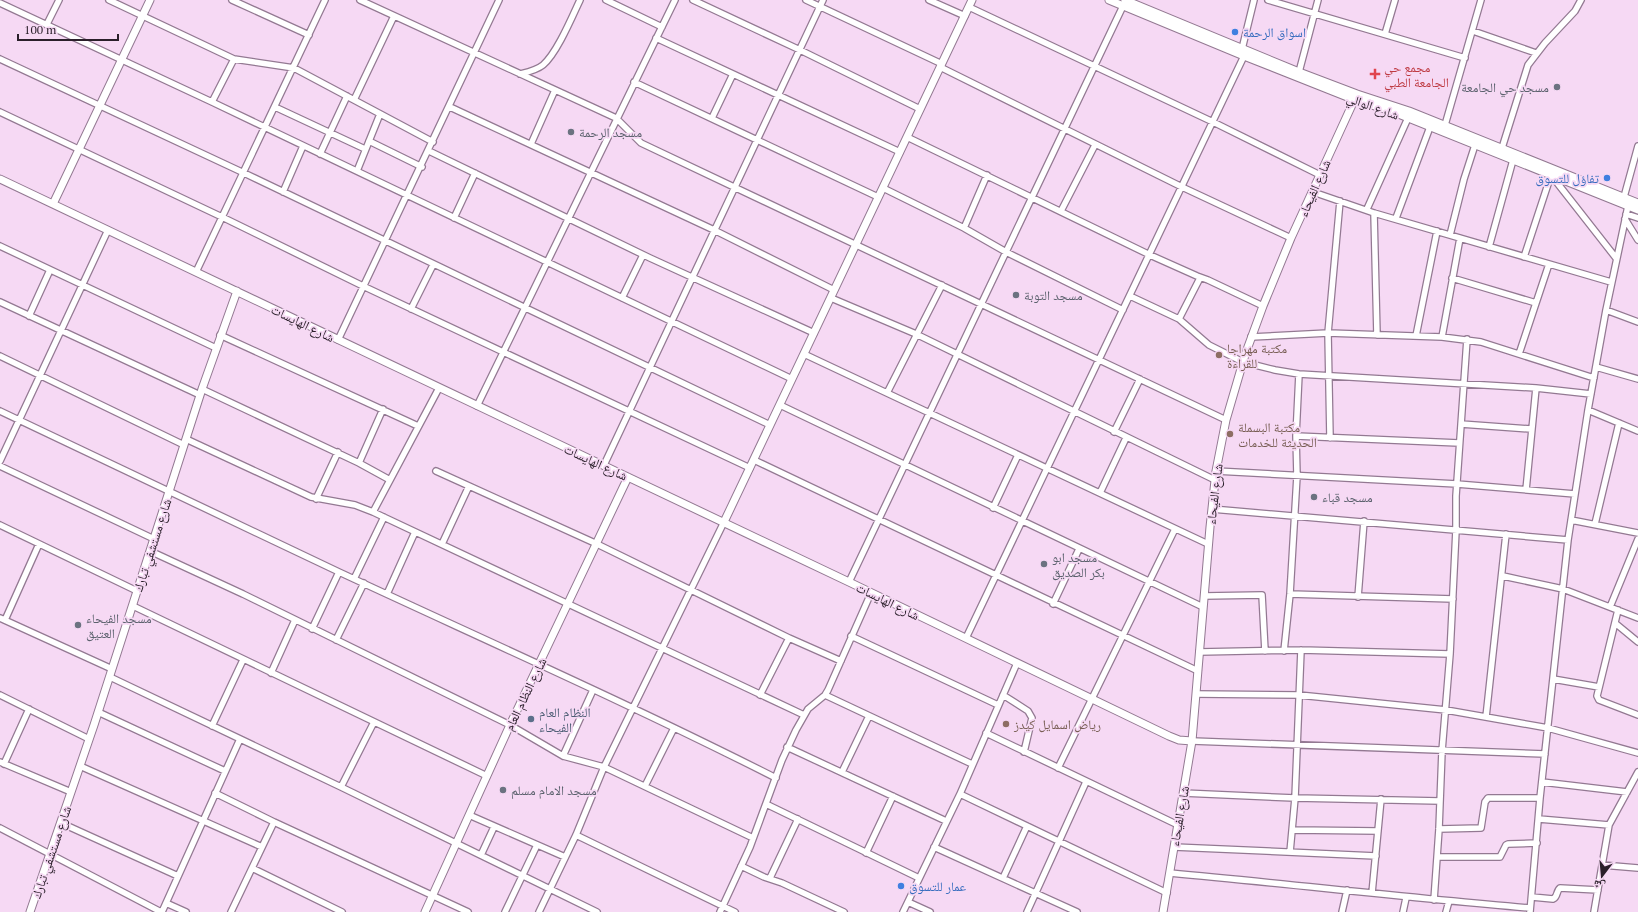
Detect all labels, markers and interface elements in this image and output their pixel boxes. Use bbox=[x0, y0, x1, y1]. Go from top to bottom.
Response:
scale bar bbox=[18, 16, 118, 42]
text: 100 m bbox=[24, 22, 57, 37]
place label: اسواق الرحمة bbox=[1243, 23, 1306, 41]
marker: اسواق الرحمة bbox=[1230, 27, 1240, 37]
place label: مجمع حي الجامعة الطبي bbox=[1384, 58, 1449, 93]
marker: مجمع حي الجامعة الطبي bbox=[1369, 68, 1381, 80]
place label: مسجد حي الجامعة bbox=[1461, 78, 1549, 98]
marker: مسجد حي الجامعة bbox=[1552, 82, 1562, 92]
street label: شارع الوالي bbox=[1343, 88, 1402, 126]
place label: مسجد الرحمة bbox=[579, 123, 642, 141]
marker: مسجد الرحمة bbox=[566, 127, 576, 137]
street label: شارع الفيحاء bbox=[1293, 156, 1336, 220]
place label: تفاؤل للتسوق bbox=[1536, 169, 1599, 187]
marker: تفاؤل للتسوق bbox=[1602, 173, 1612, 183]
place label: مسجد التوبة bbox=[1024, 286, 1083, 304]
marker: مسجد التوبة bbox=[1011, 290, 1021, 300]
street label: شارع الهايسات bbox=[268, 300, 338, 347]
place label: مكتبة مهراجا للقراءة bbox=[1227, 339, 1287, 372]
marker: مكتبة مهراجا للقراءة bbox=[1214, 350, 1224, 360]
place label: مكتبة البسملة الحديثة للخدمات bbox=[1238, 418, 1317, 451]
marker: مكتبة البسملة الحديثة للخدمات bbox=[1225, 429, 1235, 439]
street label: شارع الهايسات bbox=[561, 439, 631, 486]
street label: شارع الفيحاء bbox=[1201, 463, 1228, 526]
place label: مسجد قباء bbox=[1322, 488, 1373, 506]
marker: مسجد قباء bbox=[1309, 492, 1319, 502]
street label: شارع مستشفي تبارك bbox=[129, 496, 178, 594]
place label: مسجد ابو بكر الصديق bbox=[1052, 548, 1105, 581]
marker: مسجد ابو بكر الصديق bbox=[1039, 559, 1049, 569]
street label: شارع الهايسات bbox=[853, 578, 923, 625]
place label: مسجد الفيحاء العتيق bbox=[86, 609, 152, 642]
marker: مسجد الفيحاء العتيق bbox=[73, 620, 83, 630]
street label: شارع النظام العام bbox=[500, 654, 551, 734]
place label: النظام العام الفيحاء bbox=[539, 703, 591, 736]
marker: النظام العام الفيحاء bbox=[526, 714, 536, 724]
place label: رياض اسمايل كيدز bbox=[1013, 715, 1101, 733]
marker: رياض اسمايل كيدز bbox=[1001, 719, 1011, 729]
place label: مسجد الامام مسلم bbox=[511, 781, 597, 799]
street label: شارع الفيحاء bbox=[1165, 784, 1194, 848]
marker: مسجد الامام مسلم bbox=[498, 785, 508, 795]
street label: شارع مستشفي تبارك bbox=[27, 803, 77, 901]
north arrow bbox=[1582, 856, 1622, 896]
text: ش bbox=[1591, 876, 1607, 894]
place label: عمار للتسوق bbox=[909, 877, 967, 895]
marker: عمار للتسوق bbox=[896, 881, 906, 891]

